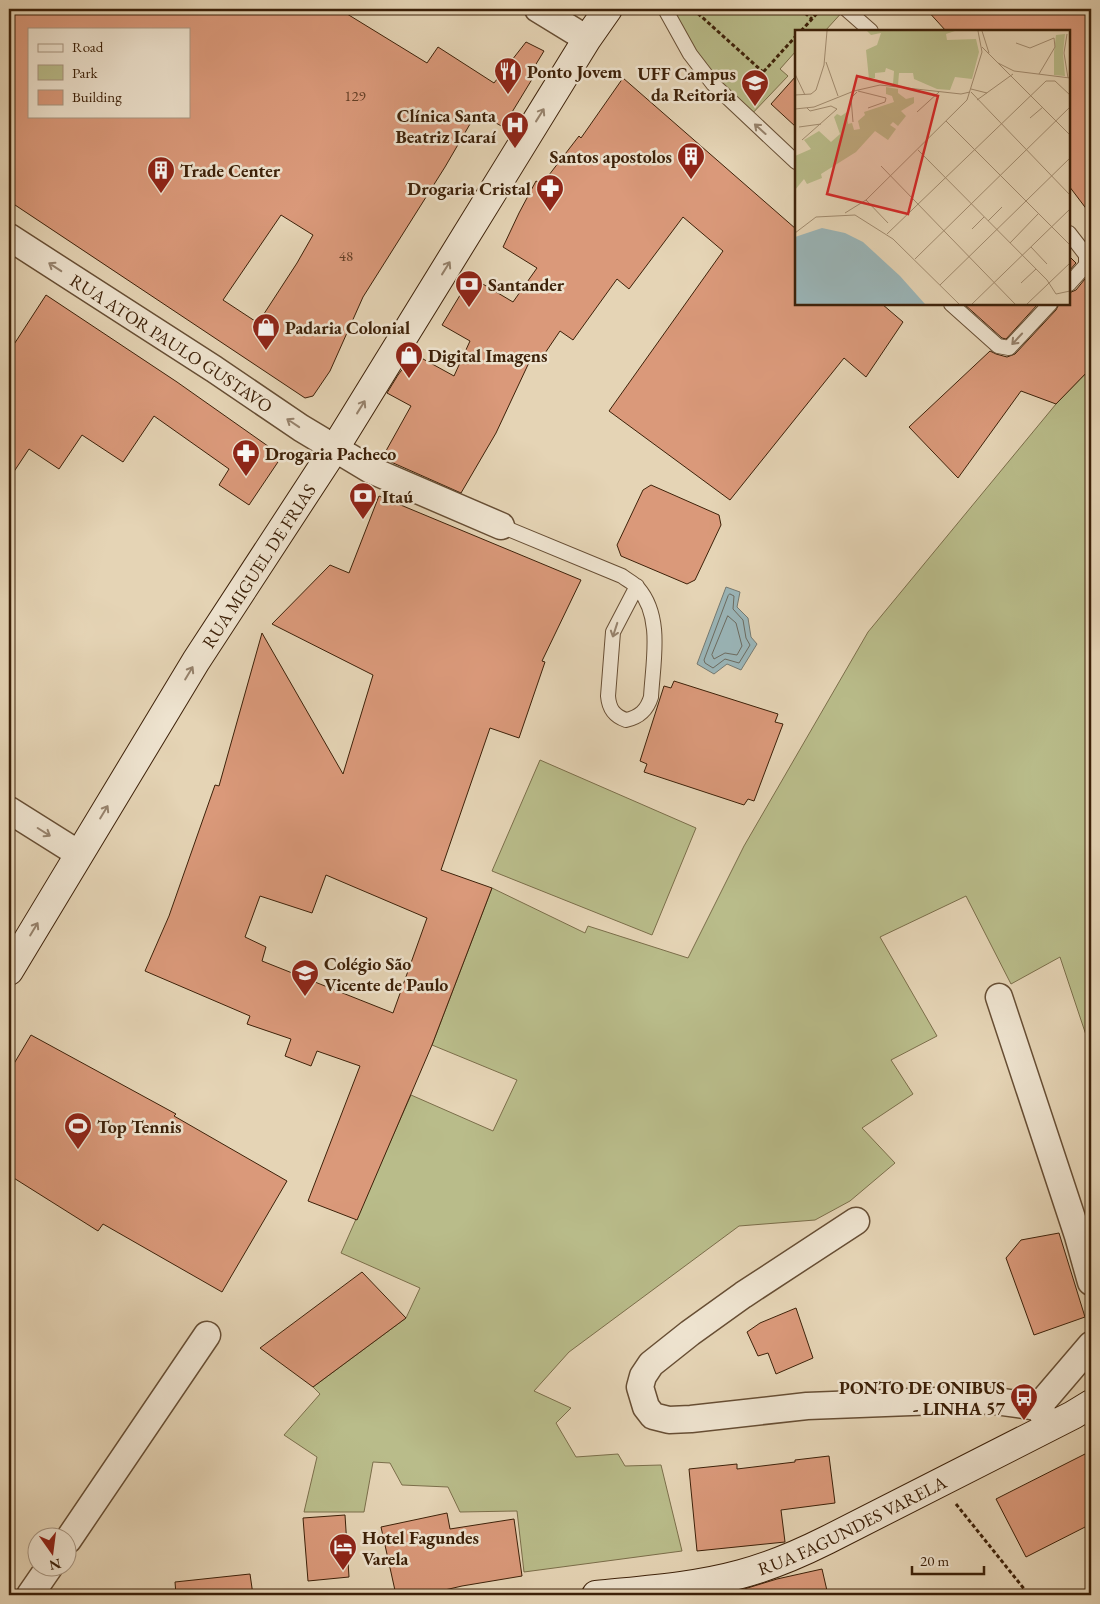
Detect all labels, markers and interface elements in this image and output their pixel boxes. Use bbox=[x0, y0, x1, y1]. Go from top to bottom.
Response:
legend bbox=[28, 28, 190, 118]
inset map bbox=[795, 30, 1070, 305]
text: Road bbox=[72, 37, 104, 56]
restaurant icon: Ponto Jovem bbox=[493, 56, 523, 95]
place label: Ponto Jovem bbox=[527, 60, 623, 83]
place label: UFF Campus da Reitoria bbox=[637, 62, 736, 106]
text: Park bbox=[72, 63, 99, 82]
school or university icon: UFF Campus da Reitoria bbox=[740, 68, 770, 107]
house number: 129 bbox=[344, 86, 366, 105]
text: Building bbox=[72, 87, 122, 106]
place label: Clínica Santa Beatriz Icaraí bbox=[395, 104, 497, 148]
one-way arrow bbox=[536, 109, 546, 123]
hospital icon: Clínica Santa Beatriz Icaraí bbox=[500, 110, 530, 149]
one-way arrow bbox=[754, 123, 767, 135]
building icon: Santos apostolos bbox=[676, 141, 706, 180]
place label: Santos apostolos bbox=[550, 145, 672, 168]
building icon: Trade Center bbox=[146, 155, 176, 194]
place label: Trade Center bbox=[180, 159, 281, 182]
pharmacy icon: Drogaria Cristal bbox=[535, 173, 565, 212]
place label: Drogaria Cristal bbox=[407, 177, 531, 200]
house number: 48 bbox=[339, 246, 353, 265]
one-way arrow bbox=[48, 262, 62, 272]
one-way arrow bbox=[441, 262, 451, 276]
street label: RUA ATOR PAULO GUSTAVO bbox=[66, 268, 277, 417]
bank icon: Santander bbox=[454, 269, 484, 308]
place label: Santander bbox=[488, 273, 565, 296]
shop icon: Padaria Colonial bbox=[251, 312, 281, 351]
place label: Padaria Colonial bbox=[285, 316, 410, 339]
one-way arrow bbox=[1011, 333, 1023, 346]
shop icon: Digital Imagens bbox=[394, 340, 424, 379]
place label: Digital Imagens bbox=[428, 344, 547, 367]
one-way arrow bbox=[356, 400, 366, 414]
one-way arrow bbox=[287, 418, 301, 428]
pharmacy icon: Drogaria Pacheco bbox=[231, 438, 261, 477]
place label: Drogaria Pacheco bbox=[265, 442, 396, 465]
street label: RUA MIGUEL DE FRIAS bbox=[196, 479, 320, 652]
bank icon: Itaú bbox=[348, 481, 378, 520]
place label: Itaú bbox=[382, 485, 413, 508]
one-way arrow bbox=[610, 622, 620, 638]
one-way arrow bbox=[184, 667, 194, 681]
one-way arrow bbox=[100, 806, 110, 820]
one-way arrow bbox=[36, 827, 50, 837]
one-way arrow bbox=[29, 923, 39, 937]
place label: Colégio São Vicente de Paulo bbox=[324, 952, 448, 996]
school or university icon: Colégio São Vicente de Paulo bbox=[290, 958, 320, 997]
sports icon: Top Tennis bbox=[63, 1111, 93, 1150]
place label: Top Tennis bbox=[97, 1115, 181, 1138]
place label: PONTO DE ONIBUS - LINHA 57 bbox=[839, 1376, 1005, 1420]
bus stop icon: PONTO DE ONIBUS - LINHA 57 bbox=[1009, 1382, 1039, 1421]
street label: RUA FAGUNDES VARELA bbox=[755, 1470, 950, 1580]
north arrow bbox=[28, 1526, 78, 1576]
place label: Hotel Fagundes Varela bbox=[362, 1526, 479, 1570]
hotel icon: Hotel Fagundes Varela bbox=[328, 1532, 358, 1571]
scale bar bbox=[912, 1544, 985, 1576]
text: 20 m bbox=[920, 1551, 949, 1570]
text: N bbox=[47, 1555, 63, 1575]

